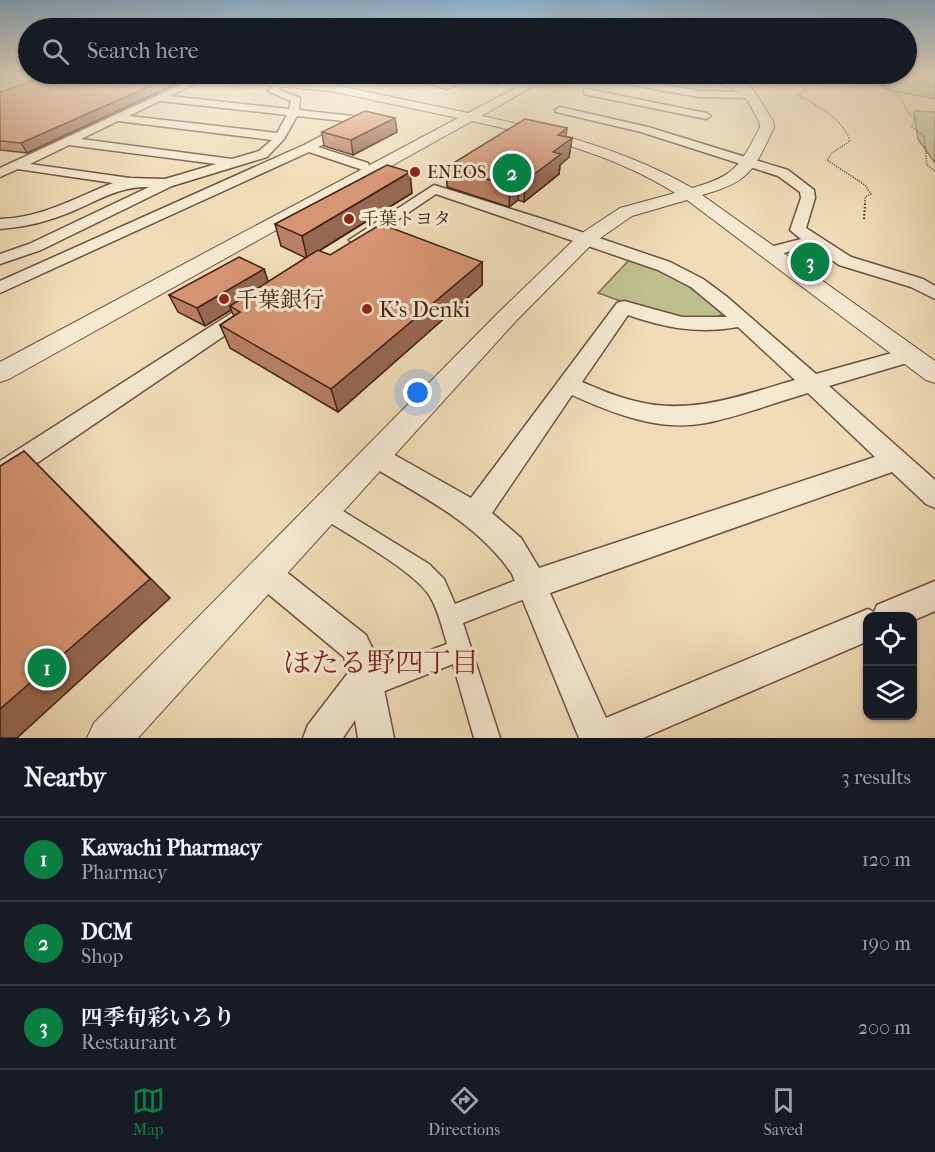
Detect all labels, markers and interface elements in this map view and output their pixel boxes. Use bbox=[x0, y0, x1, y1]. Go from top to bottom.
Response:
search box bbox=[18, 18, 917, 84]
icon: search bbox=[39, 35, 72, 68]
text: Search here bbox=[87, 38, 199, 64]
pin: 2 bbox=[492, 150, 532, 195]
place label: ENEOS bbox=[427, 162, 486, 183]
marker: ENEOS bbox=[408, 165, 422, 179]
place label: 千葉トヨタ bbox=[361, 209, 451, 230]
marker: 千葉トヨタ bbox=[342, 212, 356, 226]
pin: 3 bbox=[790, 240, 830, 284]
place label: 千葉銀行 bbox=[236, 287, 324, 313]
marker: 千葉銀行 bbox=[217, 292, 231, 306]
place label: K's Denki bbox=[379, 297, 471, 323]
marker: K's Denki bbox=[360, 302, 374, 316]
your location bbox=[403, 378, 432, 407]
map controls bbox=[863, 612, 917, 720]
button: locate bbox=[863, 612, 917, 666]
pin: 1 bbox=[28, 646, 66, 690]
district label: ほたる野四丁目 bbox=[283, 646, 479, 679]
button: layers bbox=[863, 666, 917, 720]
text: Nearby bbox=[24, 762, 106, 793]
text: 3 results bbox=[842, 766, 911, 789]
text: Kawachi Pharmacy bbox=[81, 835, 261, 861]
text: 1 bbox=[40, 848, 47, 871]
text: 120 m bbox=[862, 848, 911, 871]
text: Pharmacy bbox=[81, 861, 167, 884]
text: DCM bbox=[81, 919, 133, 945]
text: 2 bbox=[38, 932, 49, 955]
text: 190 m bbox=[861, 932, 911, 955]
text: Shop bbox=[81, 945, 123, 968]
text: 四季旬彩いろり bbox=[81, 1005, 235, 1031]
text: 3 bbox=[39, 1016, 48, 1039]
text: 200 m bbox=[858, 1016, 911, 1039]
text: Restaurant bbox=[81, 1031, 177, 1054]
tab: Map bbox=[132, 1084, 165, 1139]
tab: Directions bbox=[428, 1084, 500, 1139]
tab: Saved bbox=[764, 1084, 803, 1139]

